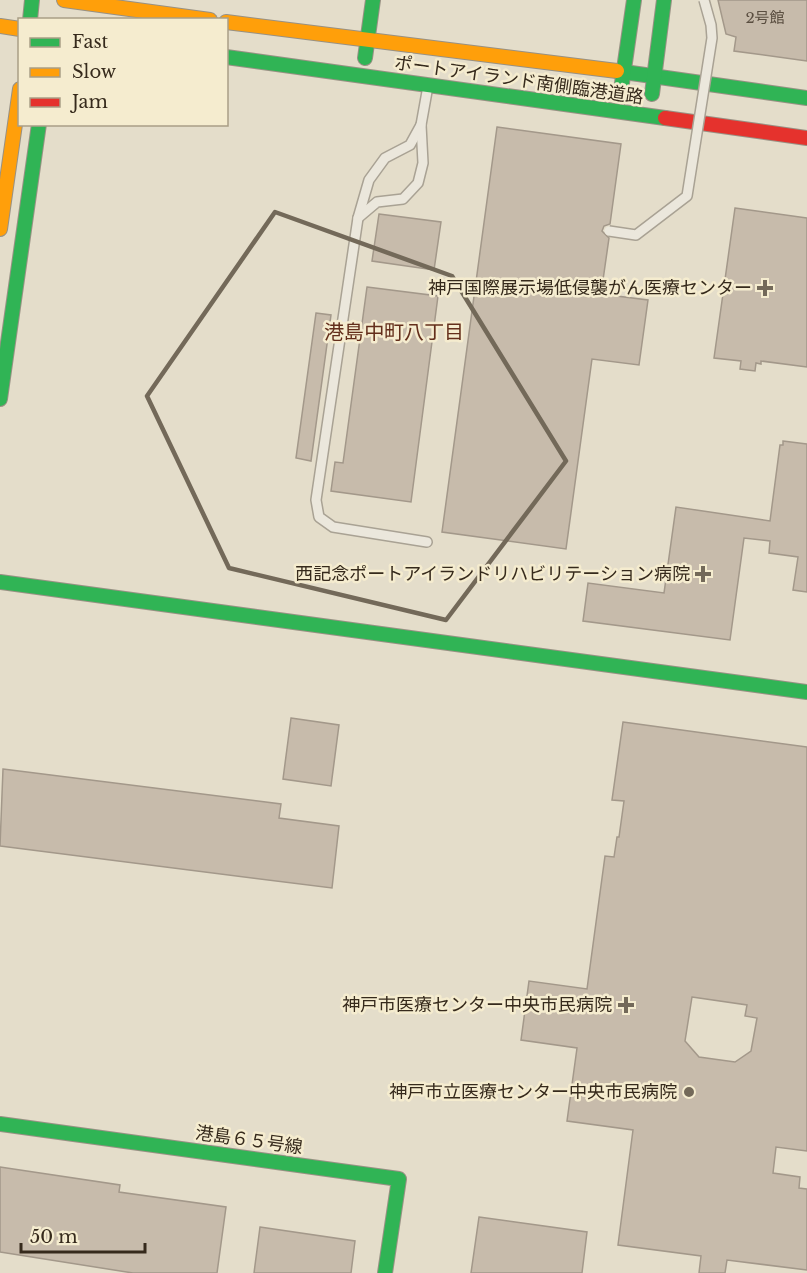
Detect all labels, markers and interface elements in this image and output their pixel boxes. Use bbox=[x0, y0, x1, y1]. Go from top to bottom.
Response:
house number: 2号館 bbox=[745, 8, 785, 27]
legend bbox=[18, 18, 228, 126]
text: Fast bbox=[72, 31, 109, 53]
street label: ポートアイランド南側臨港道路 bbox=[393, 52, 645, 108]
text: Slow bbox=[72, 61, 117, 83]
text: Jam bbox=[70, 91, 108, 113]
place label: 神戸国際展示場低侵襲がん医療センター bbox=[428, 277, 752, 299]
marker: 神戸国際展示場低侵襲がん医療センター bbox=[756, 279, 774, 297]
district label: 港島中町八丁目 bbox=[324, 320, 464, 344]
place label: 西記念ポートアイランドリハビリテーション病院 bbox=[295, 563, 690, 585]
marker: 西記念ポートアイランドリハビリテーション病院 bbox=[694, 565, 712, 583]
place label: 神戸市医療センター中央市民病院 bbox=[342, 994, 612, 1016]
marker: 神戸市医療センター中央市民病院 bbox=[617, 996, 635, 1014]
place label: 神戸市立医療センター中央市民病院 bbox=[389, 1081, 677, 1103]
marker: 神戸市立医療センター中央市民病院 bbox=[682, 1085, 696, 1099]
street label: 港島６５号線 bbox=[194, 1122, 304, 1158]
scale bar bbox=[21, 1216, 146, 1254]
text: 50 m bbox=[30, 1226, 78, 1248]

